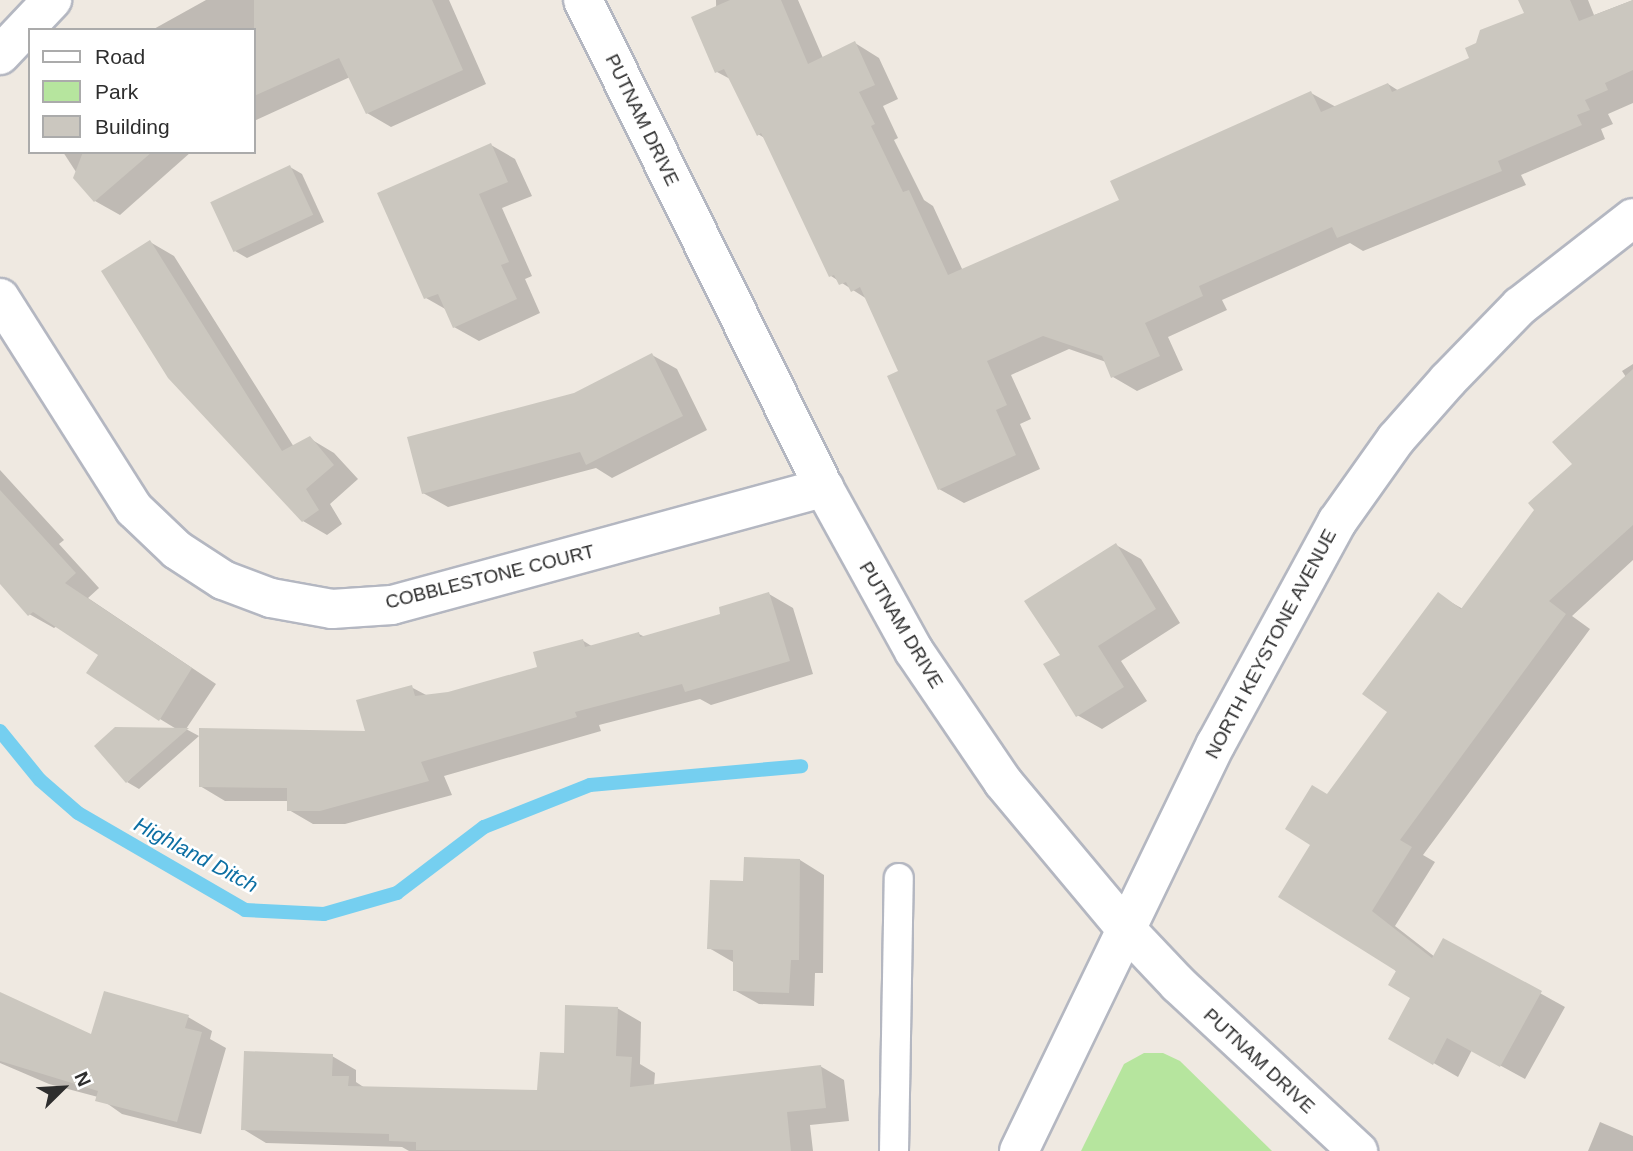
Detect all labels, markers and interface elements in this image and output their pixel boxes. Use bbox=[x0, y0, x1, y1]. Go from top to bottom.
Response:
legend bbox=[28, 28, 256, 154]
text: Road bbox=[95, 45, 145, 68]
street label: PUTNAM DRIVE bbox=[600, 50, 684, 190]
text: Park bbox=[95, 80, 138, 103]
text: Building bbox=[95, 115, 170, 138]
street label: NORTH KEYSTONE AVENUE bbox=[1200, 525, 1342, 763]
street label: COBBLESTONE COURT bbox=[383, 540, 597, 614]
street label: PUTNAM DRIVE bbox=[854, 558, 948, 692]
water label: Highland Ditch bbox=[130, 812, 262, 898]
street label: PUTNAM DRIVE bbox=[1199, 1004, 1319, 1118]
north arrow bbox=[28, 1053, 98, 1123]
text: N bbox=[70, 1069, 95, 1090]

